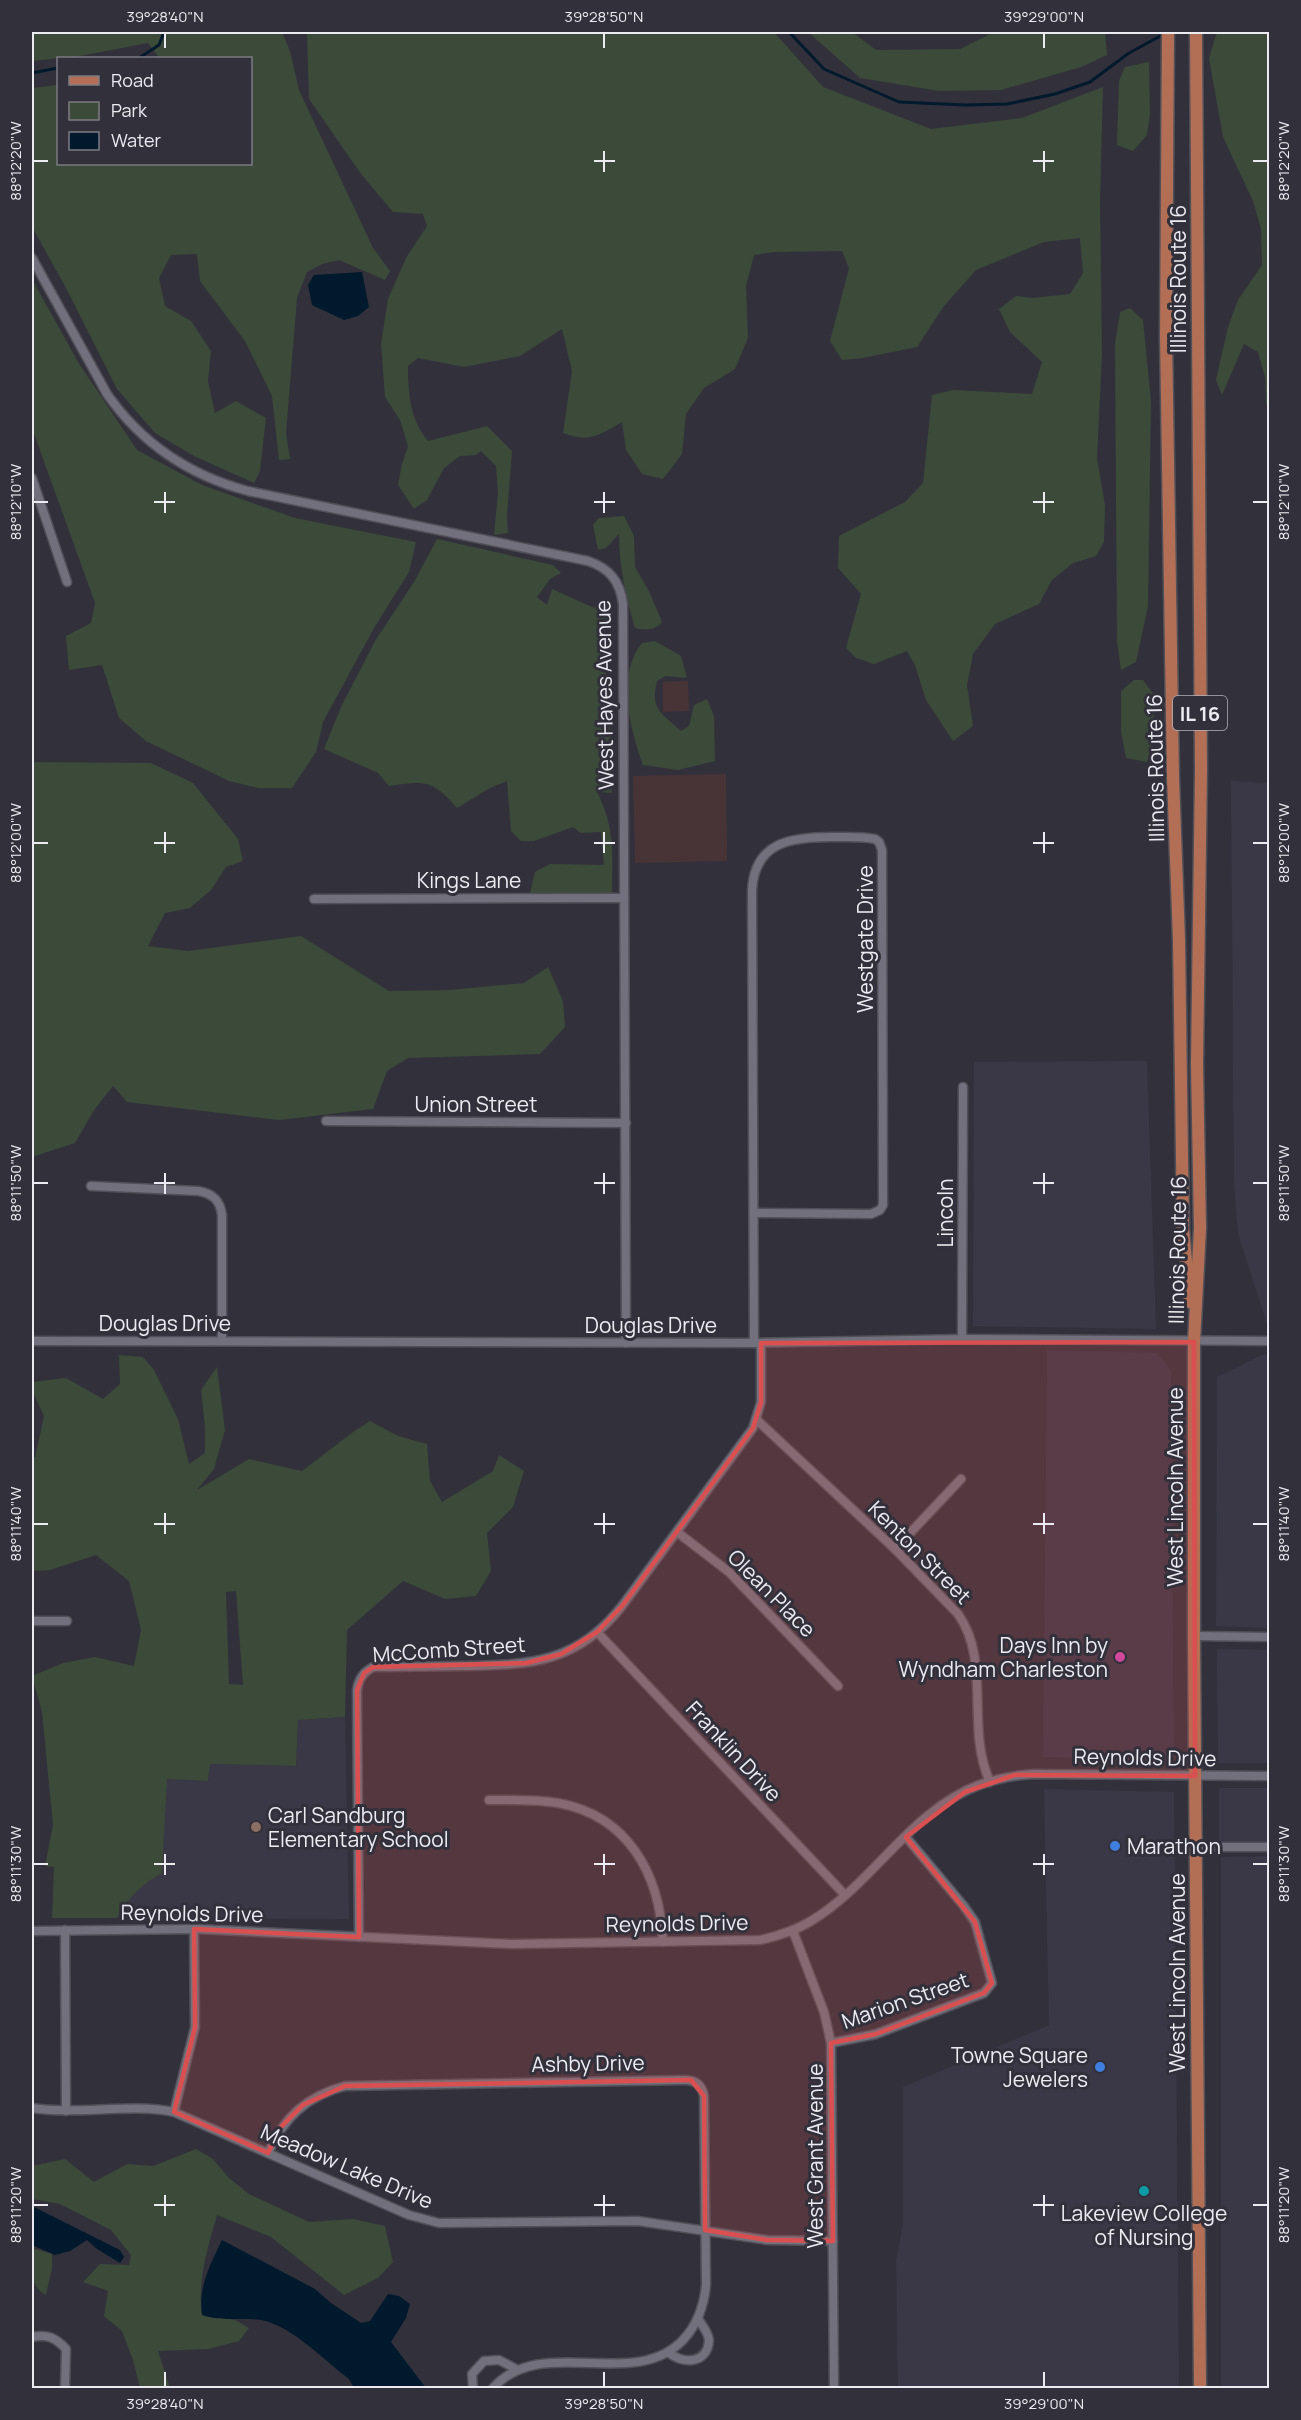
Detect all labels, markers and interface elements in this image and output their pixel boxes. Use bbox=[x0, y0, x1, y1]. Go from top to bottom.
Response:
text: 39°28'40"N bbox=[126, 6, 204, 27]
text: 39°28'50"N bbox=[565, 6, 643, 27]
text: 39°29'00"N bbox=[1004, 6, 1084, 27]
legend bbox=[57, 57, 252, 165]
text: Road bbox=[111, 68, 154, 92]
text: Park bbox=[111, 98, 148, 122]
text: 88°12'20"W bbox=[5, 121, 26, 201]
text: 88°12'20"W bbox=[1273, 121, 1294, 201]
text: Water bbox=[111, 128, 161, 152]
street label: Illinois Route 16 bbox=[1164, 205, 1192, 353]
text: 88°12'10"W bbox=[5, 464, 26, 540]
text: 88°12'10"W bbox=[1273, 464, 1294, 540]
street label: West Hayes Avenue bbox=[588, 600, 620, 790]
street label: Illinois Route 16 bbox=[1140, 694, 1170, 842]
road number: IL 16 bbox=[1173, 696, 1227, 730]
text: 88°12'00"W bbox=[5, 803, 26, 883]
text: 88°12'00"W bbox=[1273, 803, 1294, 883]
street label: Westgate Drive bbox=[851, 865, 879, 1013]
street label: Kings Lane bbox=[417, 866, 521, 894]
street label: Union Street bbox=[415, 1090, 537, 1118]
text: 88°11'50"W bbox=[5, 1145, 26, 1221]
text: 88°11'50"W bbox=[1273, 1145, 1294, 1221]
street label: Illinois Route 16 bbox=[1162, 1176, 1192, 1324]
street label: Lincoln bbox=[931, 1178, 959, 1248]
street label: Douglas Drive bbox=[99, 1309, 231, 1337]
street label: Douglas Drive bbox=[585, 1311, 717, 1339]
street label: West Lincoln Avenue bbox=[1161, 1387, 1189, 1587]
text: 88°11'40"W bbox=[5, 1486, 26, 1562]
text: 88°11'40"W bbox=[1273, 1486, 1294, 1562]
street label: Kenton Street bbox=[862, 1494, 978, 1610]
street label: Olean Place bbox=[722, 1543, 822, 1643]
street label: McComb Street bbox=[372, 1630, 526, 1668]
place label: Days Inn by Wyndham Charleston bbox=[898, 1631, 1108, 1683]
marker: Days Inn by Wyndham Charleston bbox=[1113, 1650, 1127, 1664]
street label: Franklin Drive bbox=[680, 1695, 788, 1807]
street label: Reynolds Drive bbox=[1073, 1742, 1217, 1772]
place label: Carl Sandburg Elementary School bbox=[268, 1801, 449, 1853]
marker: Carl Sandburg Elementary School bbox=[249, 1820, 263, 1834]
text: 88°11'30"W bbox=[5, 1826, 26, 1902]
text: 88°11'30"W bbox=[1273, 1826, 1294, 1902]
place label: Marathon bbox=[1127, 1832, 1221, 1860]
marker: Marathon bbox=[1108, 1839, 1122, 1853]
street label: West Lincoln Avenue bbox=[1163, 1873, 1191, 2073]
street label: Reynolds Drive bbox=[120, 1898, 264, 1928]
street label: Reynolds Drive bbox=[605, 1908, 749, 1938]
street label: Marion Street bbox=[838, 1965, 972, 2035]
place label: Towne Square Jewelers bbox=[951, 2041, 1088, 2093]
street label: Ashby Drive bbox=[531, 2048, 645, 2078]
marker: Towne Square Jewelers bbox=[1093, 2060, 1107, 2074]
street label: West Grant Avenue bbox=[801, 2064, 829, 2248]
street label: Meadow Lake Drive bbox=[257, 2117, 437, 2215]
text: 88°11'20"W bbox=[5, 2167, 26, 2243]
text: 88°11'20"W bbox=[1273, 2167, 1294, 2243]
marker: Lakeview College of Nursing bbox=[1137, 2184, 1151, 2198]
place label: Lakeview College of Nursing bbox=[1061, 2199, 1227, 2251]
text: 39°28'40"N bbox=[126, 2393, 204, 2414]
text: 39°28'50"N bbox=[565, 2393, 643, 2414]
text: 39°29'00"N bbox=[1004, 2393, 1084, 2414]

